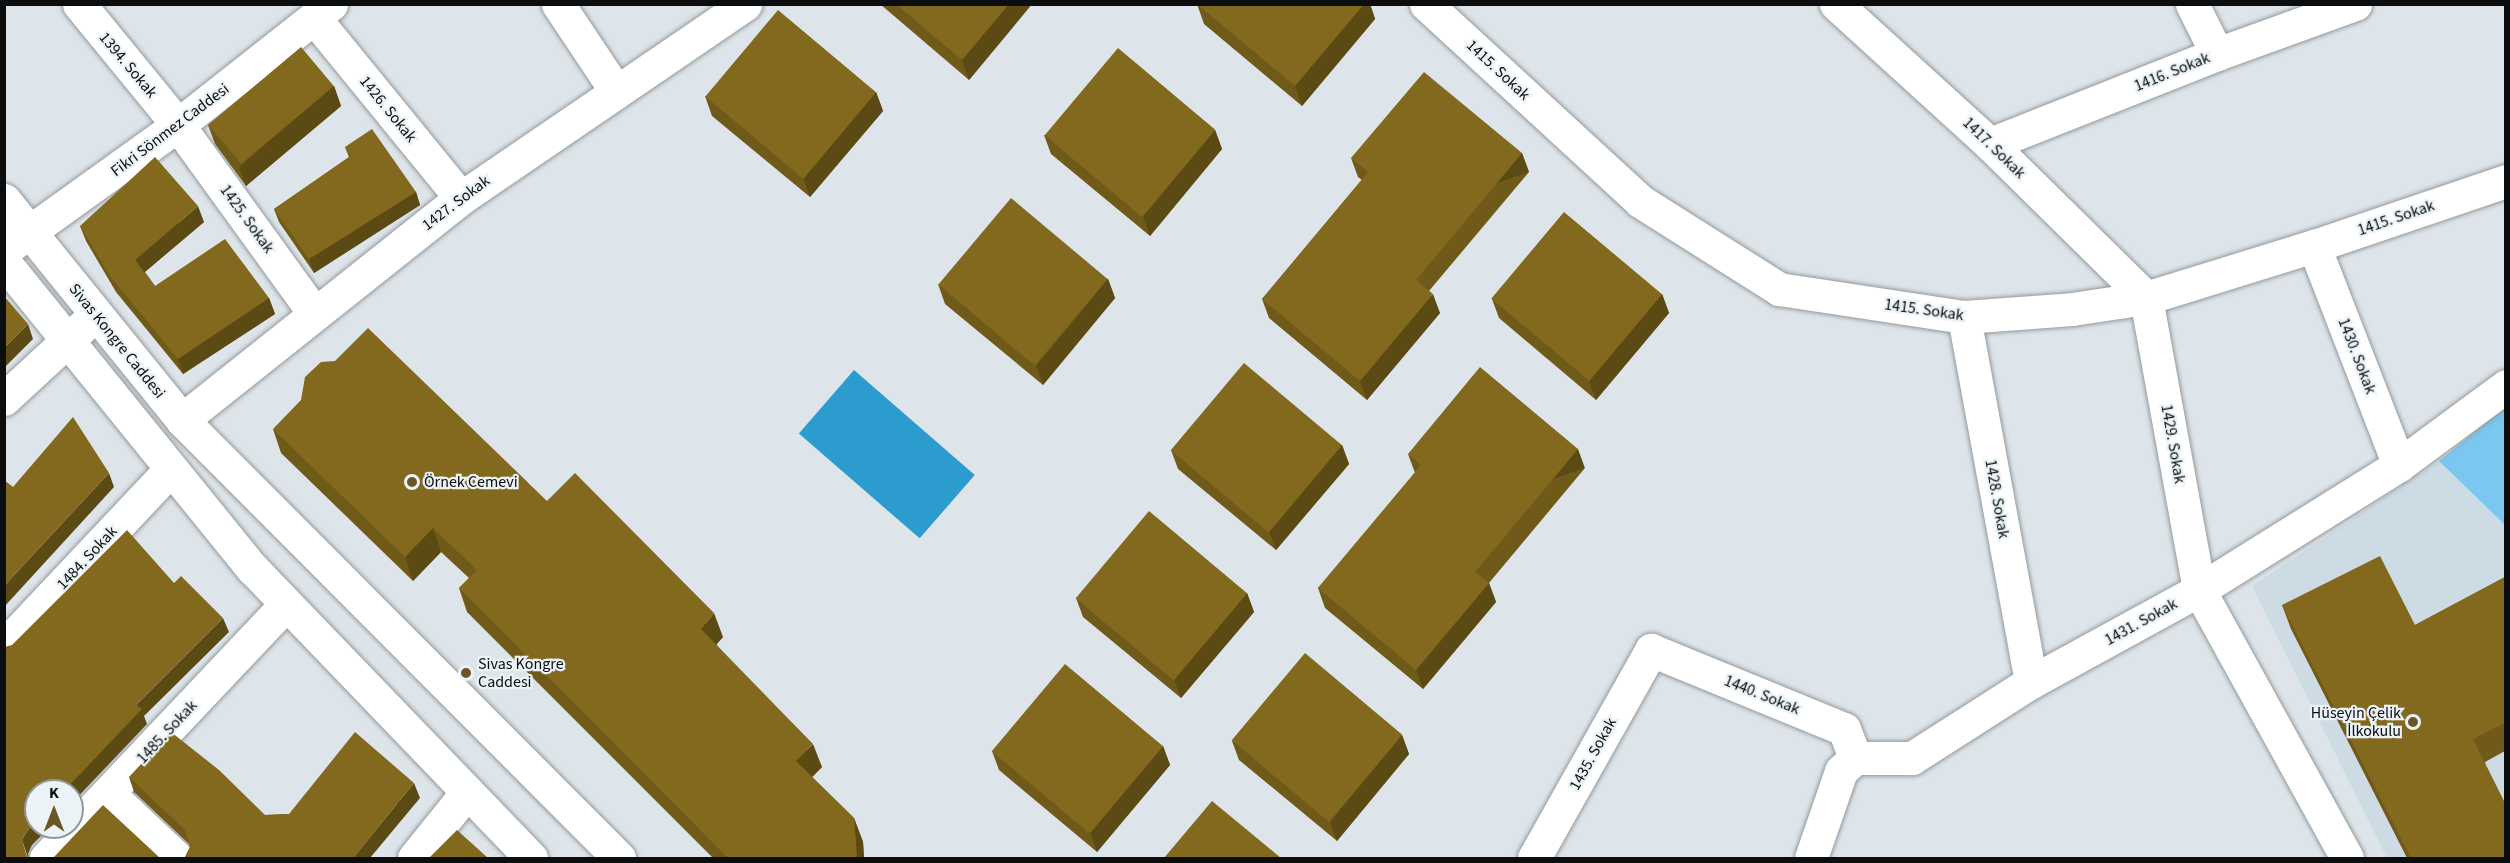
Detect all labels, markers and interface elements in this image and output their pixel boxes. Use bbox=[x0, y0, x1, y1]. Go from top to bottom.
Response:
street label: 1394. Sokak bbox=[95, 28, 161, 102]
street label: 1415. Sokak bbox=[1462, 36, 1534, 104]
street label: 1416. Sokak bbox=[2131, 48, 2213, 96]
street label: 1426. Sokak bbox=[355, 72, 421, 146]
street label: Fikri Sönmez Caddesi bbox=[107, 79, 233, 181]
street label: 1417. Sokak bbox=[1959, 113, 2029, 183]
street label: 1427. Sokak bbox=[418, 171, 494, 235]
street label: 1425. Sokak bbox=[216, 181, 278, 257]
street label: 1415. Sokak bbox=[2355, 196, 2437, 240]
street label: Sivas Kongre Caddesi bbox=[65, 280, 169, 402]
street label: 1415. Sokak bbox=[1883, 295, 1965, 325]
street label: 1430. Sokak bbox=[2334, 315, 2380, 397]
street label: 1429. Sokak bbox=[2157, 403, 2189, 485]
street label: 1428. Sokak bbox=[1981, 458, 2013, 540]
place label: Örnek Cemevi bbox=[424, 472, 518, 492]
marker: Örnek Cemevi bbox=[405, 475, 419, 489]
street label: 1484. Sokak bbox=[53, 522, 121, 594]
street label: 1431. Sokak bbox=[2101, 594, 2181, 650]
place label: Sivas Kongre Caddesi bbox=[478, 654, 564, 692]
marker: Sivas Kongre Caddesi bbox=[459, 666, 473, 680]
street label: 1440. Sokak bbox=[1721, 671, 1803, 719]
street label: 1485. Sokak bbox=[133, 696, 201, 768]
place label: Hüseyin Çelik İlkokulu bbox=[2311, 703, 2401, 741]
street label: 1435. Sokak bbox=[1565, 714, 1621, 794]
marker: Hüseyin Çelik İlkokulu bbox=[2406, 715, 2420, 729]
north arrow bbox=[24, 779, 84, 839]
text: K bbox=[49, 782, 59, 804]

